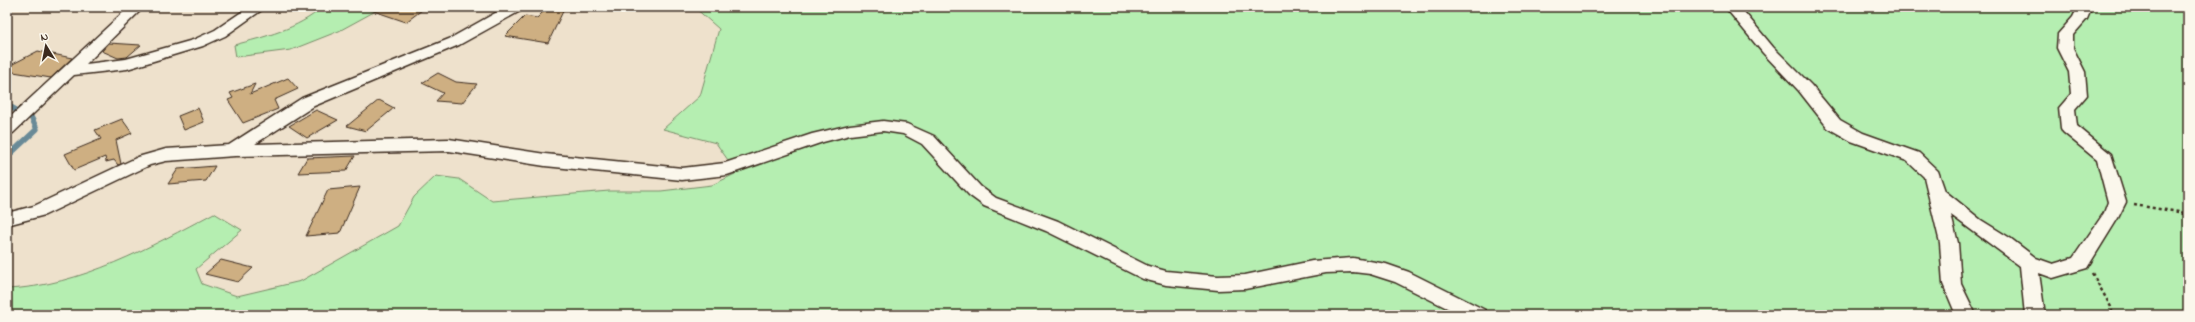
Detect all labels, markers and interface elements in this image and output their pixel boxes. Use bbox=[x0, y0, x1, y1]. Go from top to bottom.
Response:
north arrow bbox=[26, 26, 66, 66]
text: N bbox=[39, 29, 49, 46]

